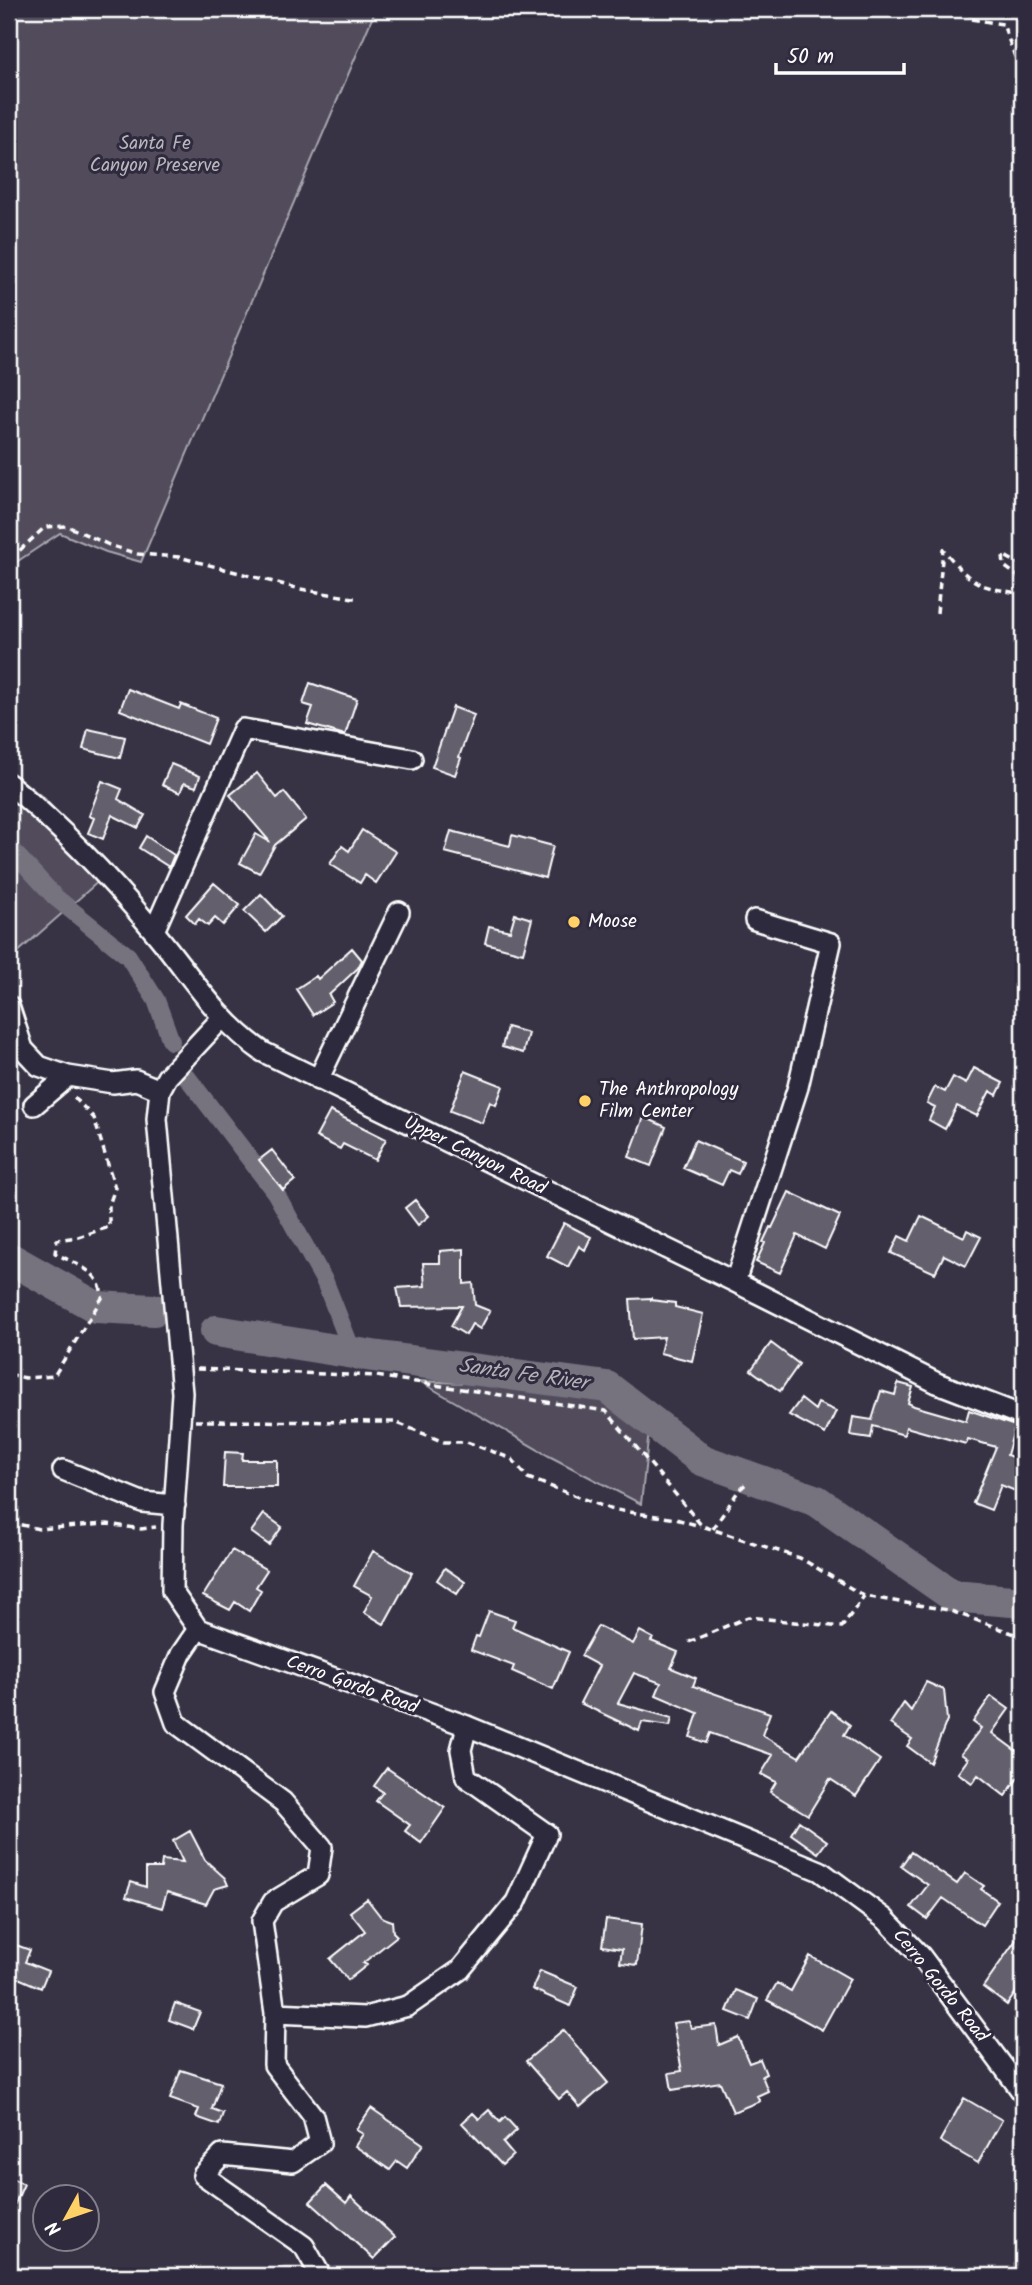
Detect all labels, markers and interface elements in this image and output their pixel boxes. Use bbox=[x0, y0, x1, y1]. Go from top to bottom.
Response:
scale bar bbox=[776, 32, 904, 76]
text: 50 m bbox=[787, 41, 834, 74]
park label: Santa Fe Canyon Preserve bbox=[90, 129, 221, 181]
place label: Moose bbox=[588, 907, 637, 937]
marker: Moose bbox=[566, 914, 582, 930]
place label: The Anthropology Film Center bbox=[599, 1075, 740, 1127]
marker: The Anthropology Film Center bbox=[577, 1093, 593, 1109]
street label: Upper Canyon Road bbox=[398, 1108, 552, 1204]
water label: Santa Fe River bbox=[456, 1350, 594, 1401]
street label: Cerro Gordo Road bbox=[282, 1647, 423, 1723]
street label: Cerro Gordo Road bbox=[885, 1923, 996, 2050]
north arrow bbox=[32, 2184, 102, 2254]
text: N bbox=[39, 2213, 70, 2242]

